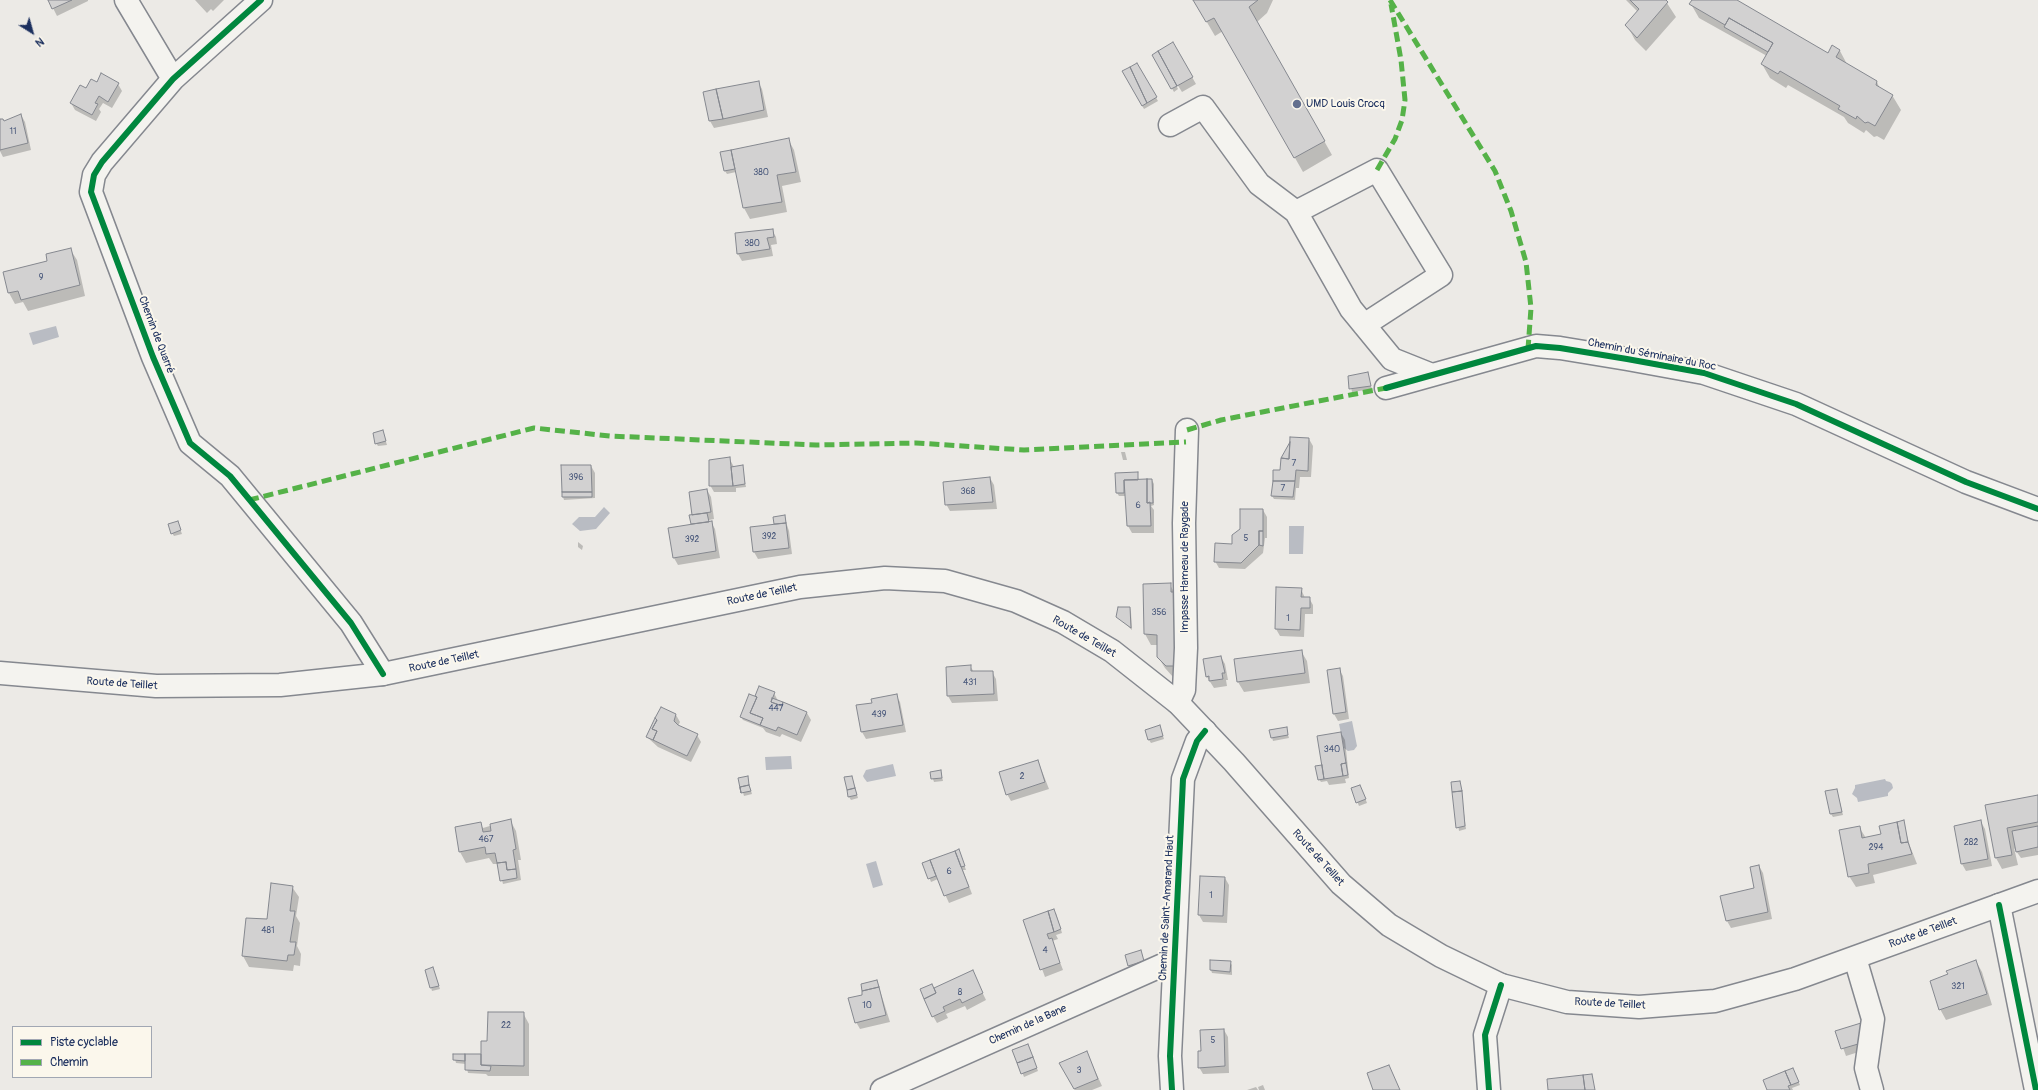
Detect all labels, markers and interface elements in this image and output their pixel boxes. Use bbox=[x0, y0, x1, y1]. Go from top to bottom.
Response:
north arrow bbox=[12, 12, 52, 52]
text: N bbox=[33, 35, 46, 49]
place label: UMD Louis Crocq bbox=[1306, 97, 1385, 111]
marker: UMD Louis Crocq bbox=[1291, 98, 1303, 110]
house number: 11 bbox=[9, 127, 17, 137]
house number: 380 bbox=[753, 168, 769, 178]
house number: 380 bbox=[744, 239, 760, 249]
house number: 9 bbox=[39, 273, 43, 283]
street label: Chemin de Quarré bbox=[135, 294, 177, 376]
street label: Chemin du Séminaire du Roc bbox=[1587, 336, 1717, 374]
house number: 7 bbox=[1292, 459, 1296, 469]
house number: 396 bbox=[569, 473, 583, 483]
house number: 7 bbox=[1281, 484, 1285, 494]
house number: 368 bbox=[961, 487, 975, 497]
house number: 6 bbox=[1135, 501, 1141, 511]
street label: Impasse Hameau de Raygade bbox=[1178, 501, 1192, 633]
house number: 392 bbox=[762, 532, 776, 542]
house number: 5 bbox=[1244, 534, 1248, 544]
house number: 392 bbox=[685, 535, 699, 545]
street label: Route de Teillet bbox=[726, 581, 798, 609]
house number: 356 bbox=[1151, 608, 1167, 618]
street label: Route de Teillet bbox=[1050, 613, 1118, 661]
house number: 1 bbox=[1286, 614, 1290, 624]
street label: Route de Teillet bbox=[408, 648, 480, 676]
street label: Route de Teillet bbox=[86, 675, 158, 693]
house number: 431 bbox=[963, 678, 977, 688]
house number: 447 bbox=[768, 704, 784, 714]
house number: 439 bbox=[872, 710, 886, 720]
house number: 340 bbox=[1324, 745, 1340, 755]
house number: 2 bbox=[1019, 772, 1025, 782]
street label: Route de Teillet bbox=[1289, 827, 1347, 889]
house number: 467 bbox=[478, 835, 494, 845]
street label: Chemin de Saint-Amarand Haut bbox=[1157, 835, 1177, 981]
house number: 282 bbox=[1964, 838, 1978, 848]
house number: 294 bbox=[1869, 843, 1883, 853]
house number: 6 bbox=[946, 867, 952, 877]
house number: 1 bbox=[1209, 891, 1213, 901]
street label: Route de Teillet bbox=[1887, 915, 1959, 951]
house number: 481 bbox=[261, 926, 275, 936]
house number: 4 bbox=[1042, 946, 1048, 956]
house number: 321 bbox=[1951, 982, 1965, 992]
house number: 8 bbox=[958, 988, 962, 998]
street label: Route de Teillet bbox=[1574, 996, 1646, 1012]
house number: 10 bbox=[862, 1001, 872, 1011]
street label: Chemin de la Bane bbox=[987, 1002, 1069, 1048]
house number: 22 bbox=[501, 1021, 511, 1031]
legend bbox=[12, 1026, 152, 1078]
text: Piste cyclable bbox=[50, 1035, 118, 1050]
house number: 5 bbox=[1211, 1036, 1215, 1046]
text: Chemin bbox=[50, 1055, 88, 1070]
house number: 3 bbox=[1076, 1066, 1082, 1076]

